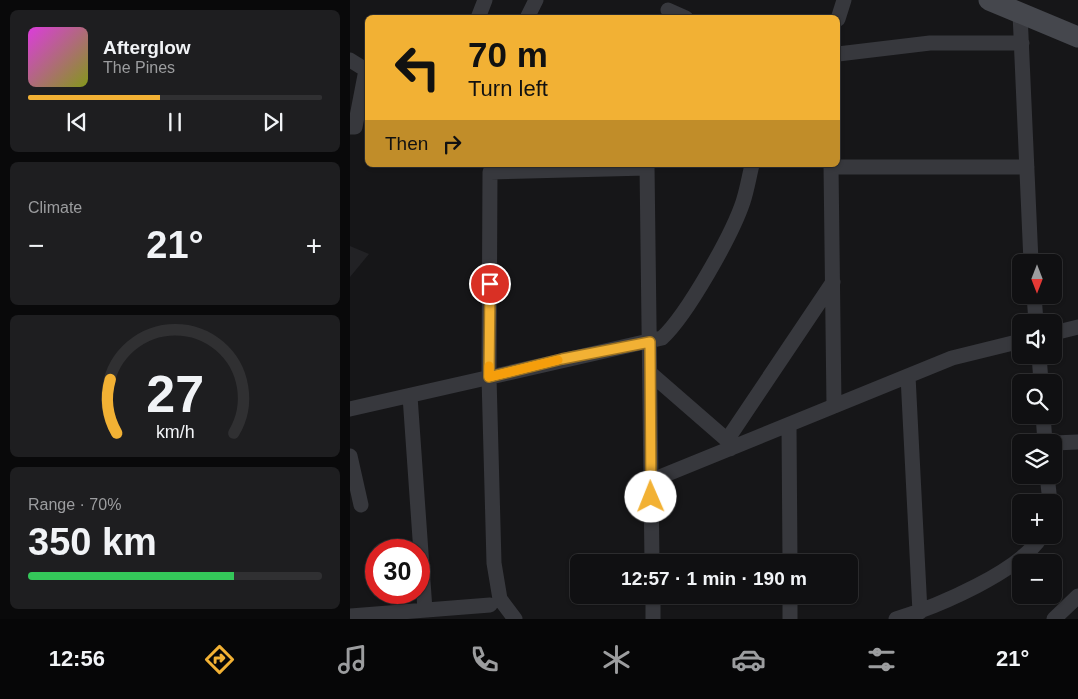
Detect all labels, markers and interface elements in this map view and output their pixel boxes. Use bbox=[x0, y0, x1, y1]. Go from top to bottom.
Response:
icon: left bbox=[385, 35, 450, 100]
text: 70 m bbox=[468, 35, 548, 74]
text: Afterglow bbox=[103, 37, 191, 58]
text: The Pines bbox=[103, 59, 175, 76]
text: Turn left bbox=[468, 76, 548, 101]
icon: previous bbox=[63, 108, 91, 136]
icon: pause bbox=[161, 108, 189, 136]
icon: next bbox=[259, 108, 287, 136]
icon: right bbox=[438, 130, 466, 158]
text: Then bbox=[385, 133, 428, 154]
text: Climate bbox=[28, 199, 82, 216]
text: 21° bbox=[146, 224, 204, 266]
text: − bbox=[28, 230, 44, 261]
text: + bbox=[306, 230, 322, 261]
north arrow bbox=[1012, 254, 1062, 304]
map controls bbox=[1012, 254, 1062, 604]
pin bbox=[469, 263, 511, 305]
icon: arrive bbox=[476, 270, 504, 298]
button: sound bbox=[1012, 314, 1062, 364]
text: 27 bbox=[146, 365, 204, 423]
button: search bbox=[1012, 374, 1062, 424]
text: km/h bbox=[156, 422, 194, 442]
button: layers bbox=[1012, 434, 1062, 484]
position arrow bbox=[624, 470, 676, 522]
button: + bbox=[1012, 494, 1062, 544]
text: Range · 70% bbox=[28, 496, 121, 513]
text: 350 km bbox=[28, 521, 157, 563]
speed limit sign: 30 bbox=[365, 539, 430, 604]
button: − bbox=[1012, 554, 1062, 604]
text: 12:57 · 1 min · 190 m bbox=[621, 568, 807, 589]
icon: directions bbox=[202, 642, 237, 677]
icon: music bbox=[335, 642, 370, 677]
icon: phone bbox=[467, 642, 502, 677]
icon: climate bbox=[599, 642, 634, 677]
icon: car bbox=[731, 642, 766, 677]
icon: filters bbox=[864, 642, 899, 677]
text: 12:56 bbox=[49, 646, 105, 671]
text: 21° bbox=[996, 646, 1029, 671]

